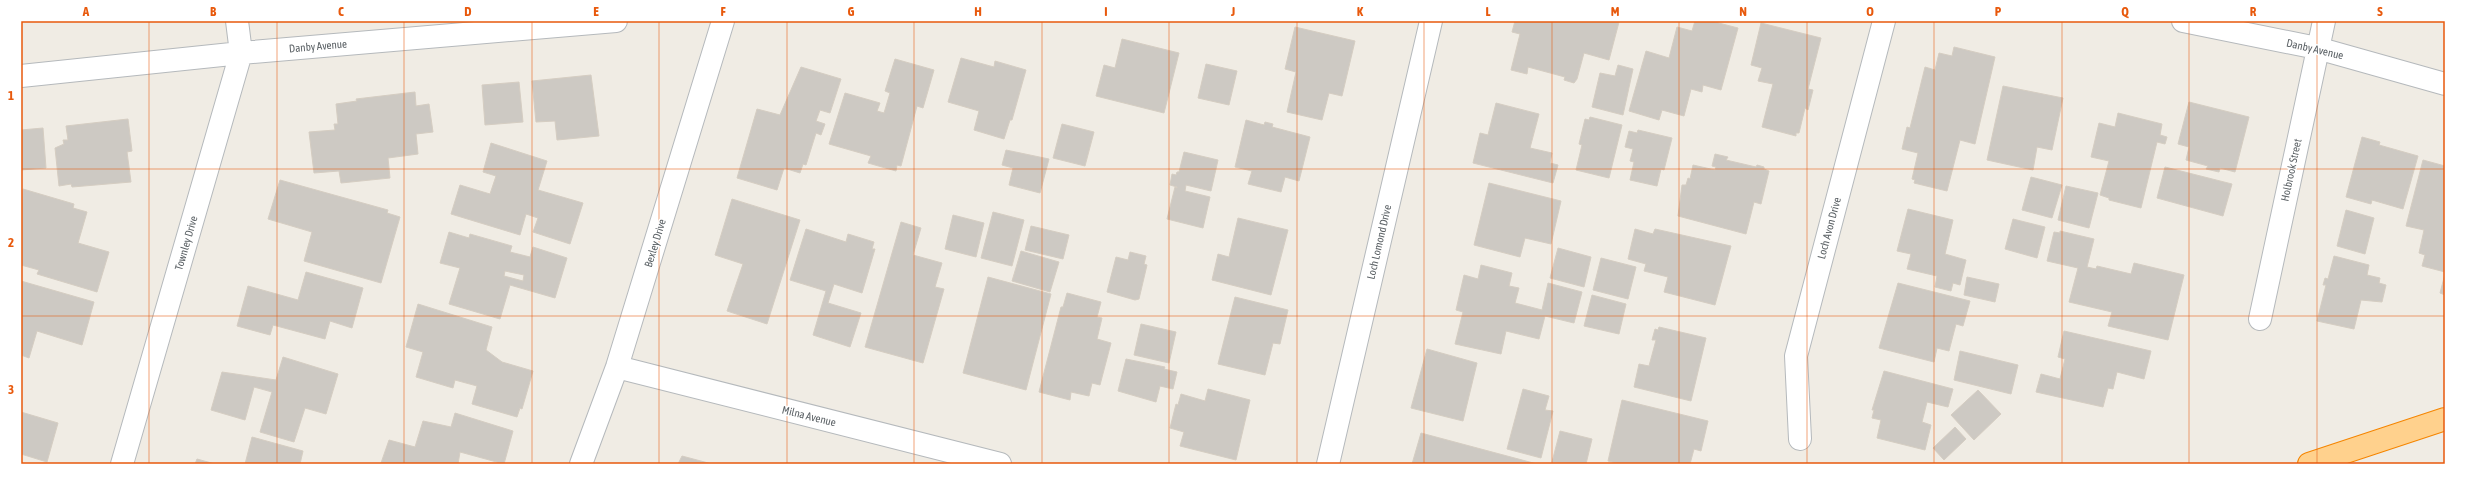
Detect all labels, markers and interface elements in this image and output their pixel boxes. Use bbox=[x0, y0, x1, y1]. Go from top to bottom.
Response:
text: A bbox=[82, 4, 90, 19]
text: B bbox=[210, 4, 217, 19]
text: C bbox=[338, 4, 344, 19]
text: D bbox=[464, 4, 472, 19]
text: E bbox=[593, 4, 599, 19]
text: F bbox=[720, 4, 726, 19]
text: G bbox=[848, 4, 855, 19]
text: H bbox=[974, 4, 982, 19]
text: I bbox=[1104, 4, 1108, 19]
text: J bbox=[1230, 4, 1235, 19]
text: K bbox=[1357, 4, 1364, 19]
text: L bbox=[1485, 4, 1491, 19]
text: M bbox=[1611, 4, 1620, 19]
text: N bbox=[1739, 4, 1747, 19]
text: O bbox=[1866, 4, 1874, 19]
text: P bbox=[1995, 4, 2002, 19]
text: Q bbox=[2121, 4, 2129, 19]
text: R bbox=[2250, 4, 2257, 19]
text: S bbox=[2377, 4, 2383, 19]
street label: Danby Avenue bbox=[288, 37, 348, 55]
street label: Danby Avenue bbox=[2285, 37, 2345, 61]
text: 1 bbox=[8, 88, 14, 103]
street label: Holbrook Street bbox=[2279, 138, 2303, 202]
street label: Loch Avon Drive bbox=[1815, 196, 1843, 260]
street label: Loch Lomond Drive bbox=[1365, 203, 1393, 281]
street label: Townley Drive bbox=[172, 214, 200, 272]
street label: Bexley Drive bbox=[642, 218, 668, 268]
text: 2 bbox=[8, 235, 14, 250]
text: 3 bbox=[8, 382, 14, 397]
street label: Milna Avenue bbox=[781, 403, 837, 429]

